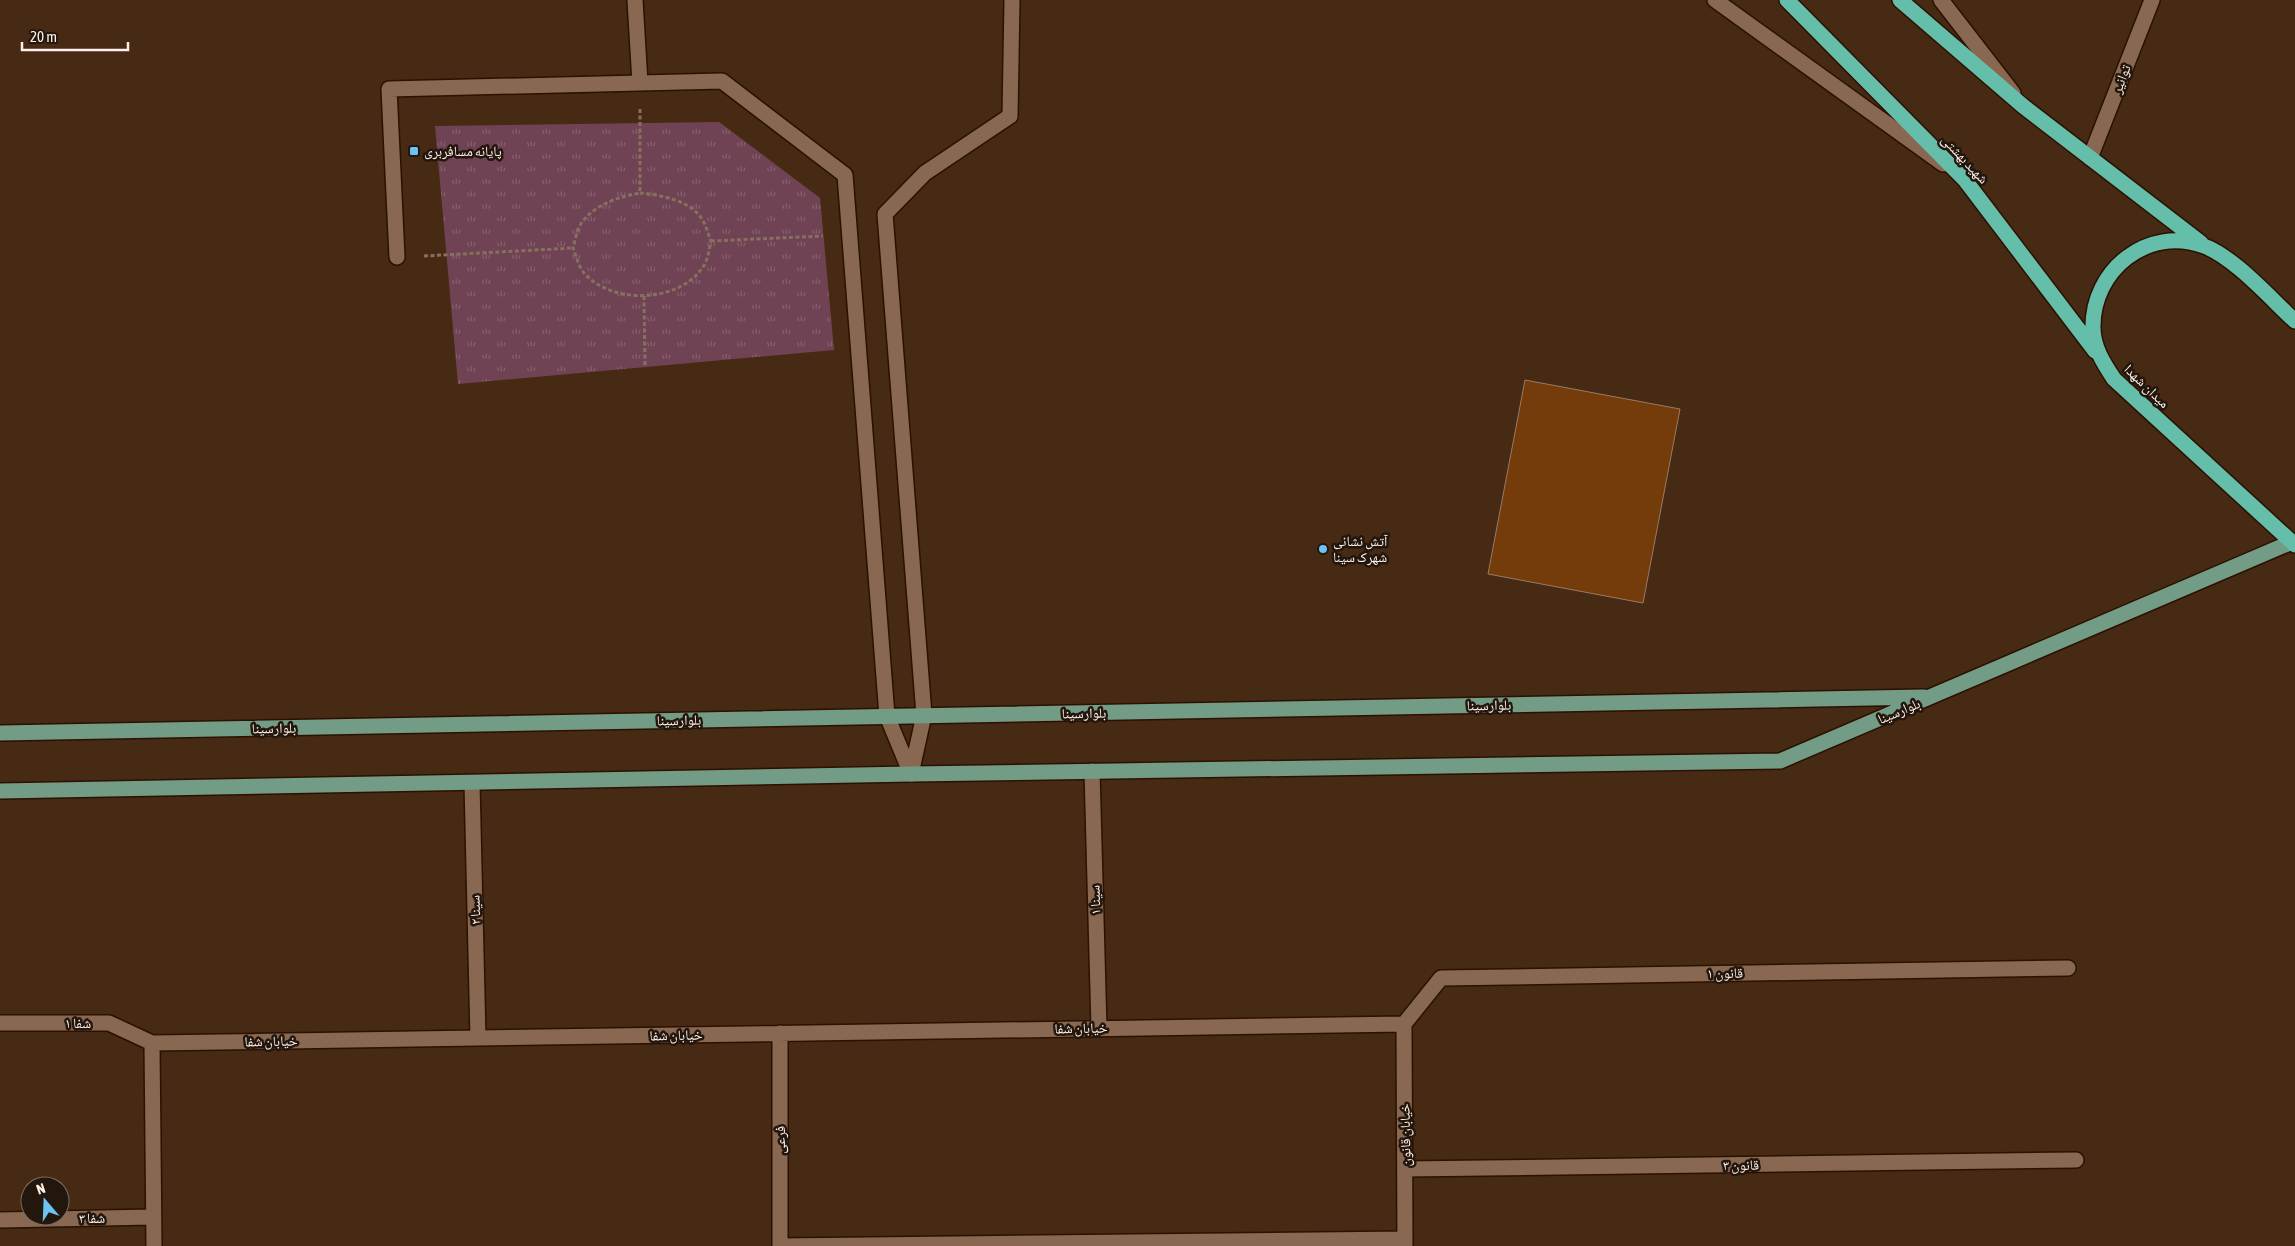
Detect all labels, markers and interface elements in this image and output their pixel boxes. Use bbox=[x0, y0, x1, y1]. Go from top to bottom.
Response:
scale bar bbox=[22, 20, 129, 52]
text: 20 m bbox=[30, 28, 57, 45]
street label: توانیر bbox=[2108, 62, 2135, 97]
street label: شهید بهشتی bbox=[1938, 131, 1992, 188]
place label: پایانه مسافربری bbox=[424, 143, 502, 160]
marker: پایانه مسافربری bbox=[408, 145, 420, 157]
street label: میدان شهدا bbox=[2121, 361, 2173, 412]
place label: آتش نشانی شهرک سینا bbox=[1333, 533, 1388, 566]
marker: آتش نشانی شهرک سینا bbox=[1317, 543, 1329, 555]
street label: بلوارسینا bbox=[1875, 695, 1923, 728]
street label: بلوارسینا bbox=[1467, 697, 1512, 714]
street label: بلوارسینا bbox=[1062, 705, 1107, 722]
street label: بلوارسینا bbox=[657, 712, 702, 729]
street label: بلوارسینا bbox=[252, 720, 297, 737]
street label: سینا ۱ bbox=[1086, 885, 1104, 915]
street label: سینا ۲ bbox=[466, 895, 484, 925]
street label: قانون ۱ bbox=[1707, 965, 1743, 982]
street label: شفا ۱ bbox=[65, 1015, 91, 1031]
street label: خیابان شفا bbox=[1054, 1020, 1108, 1037]
street label: خیابان شفا bbox=[649, 1027, 703, 1044]
street label: خیابان شفا bbox=[244, 1033, 298, 1050]
street label: خیابان قانون bbox=[1396, 1103, 1415, 1167]
street label: فرعی bbox=[772, 1126, 789, 1154]
street label: قانون ۳ bbox=[1723, 1157, 1759, 1174]
north arrow bbox=[20, 1176, 70, 1226]
text: N bbox=[34, 1180, 47, 1198]
street label: شفا ۳ bbox=[79, 1210, 105, 1226]

